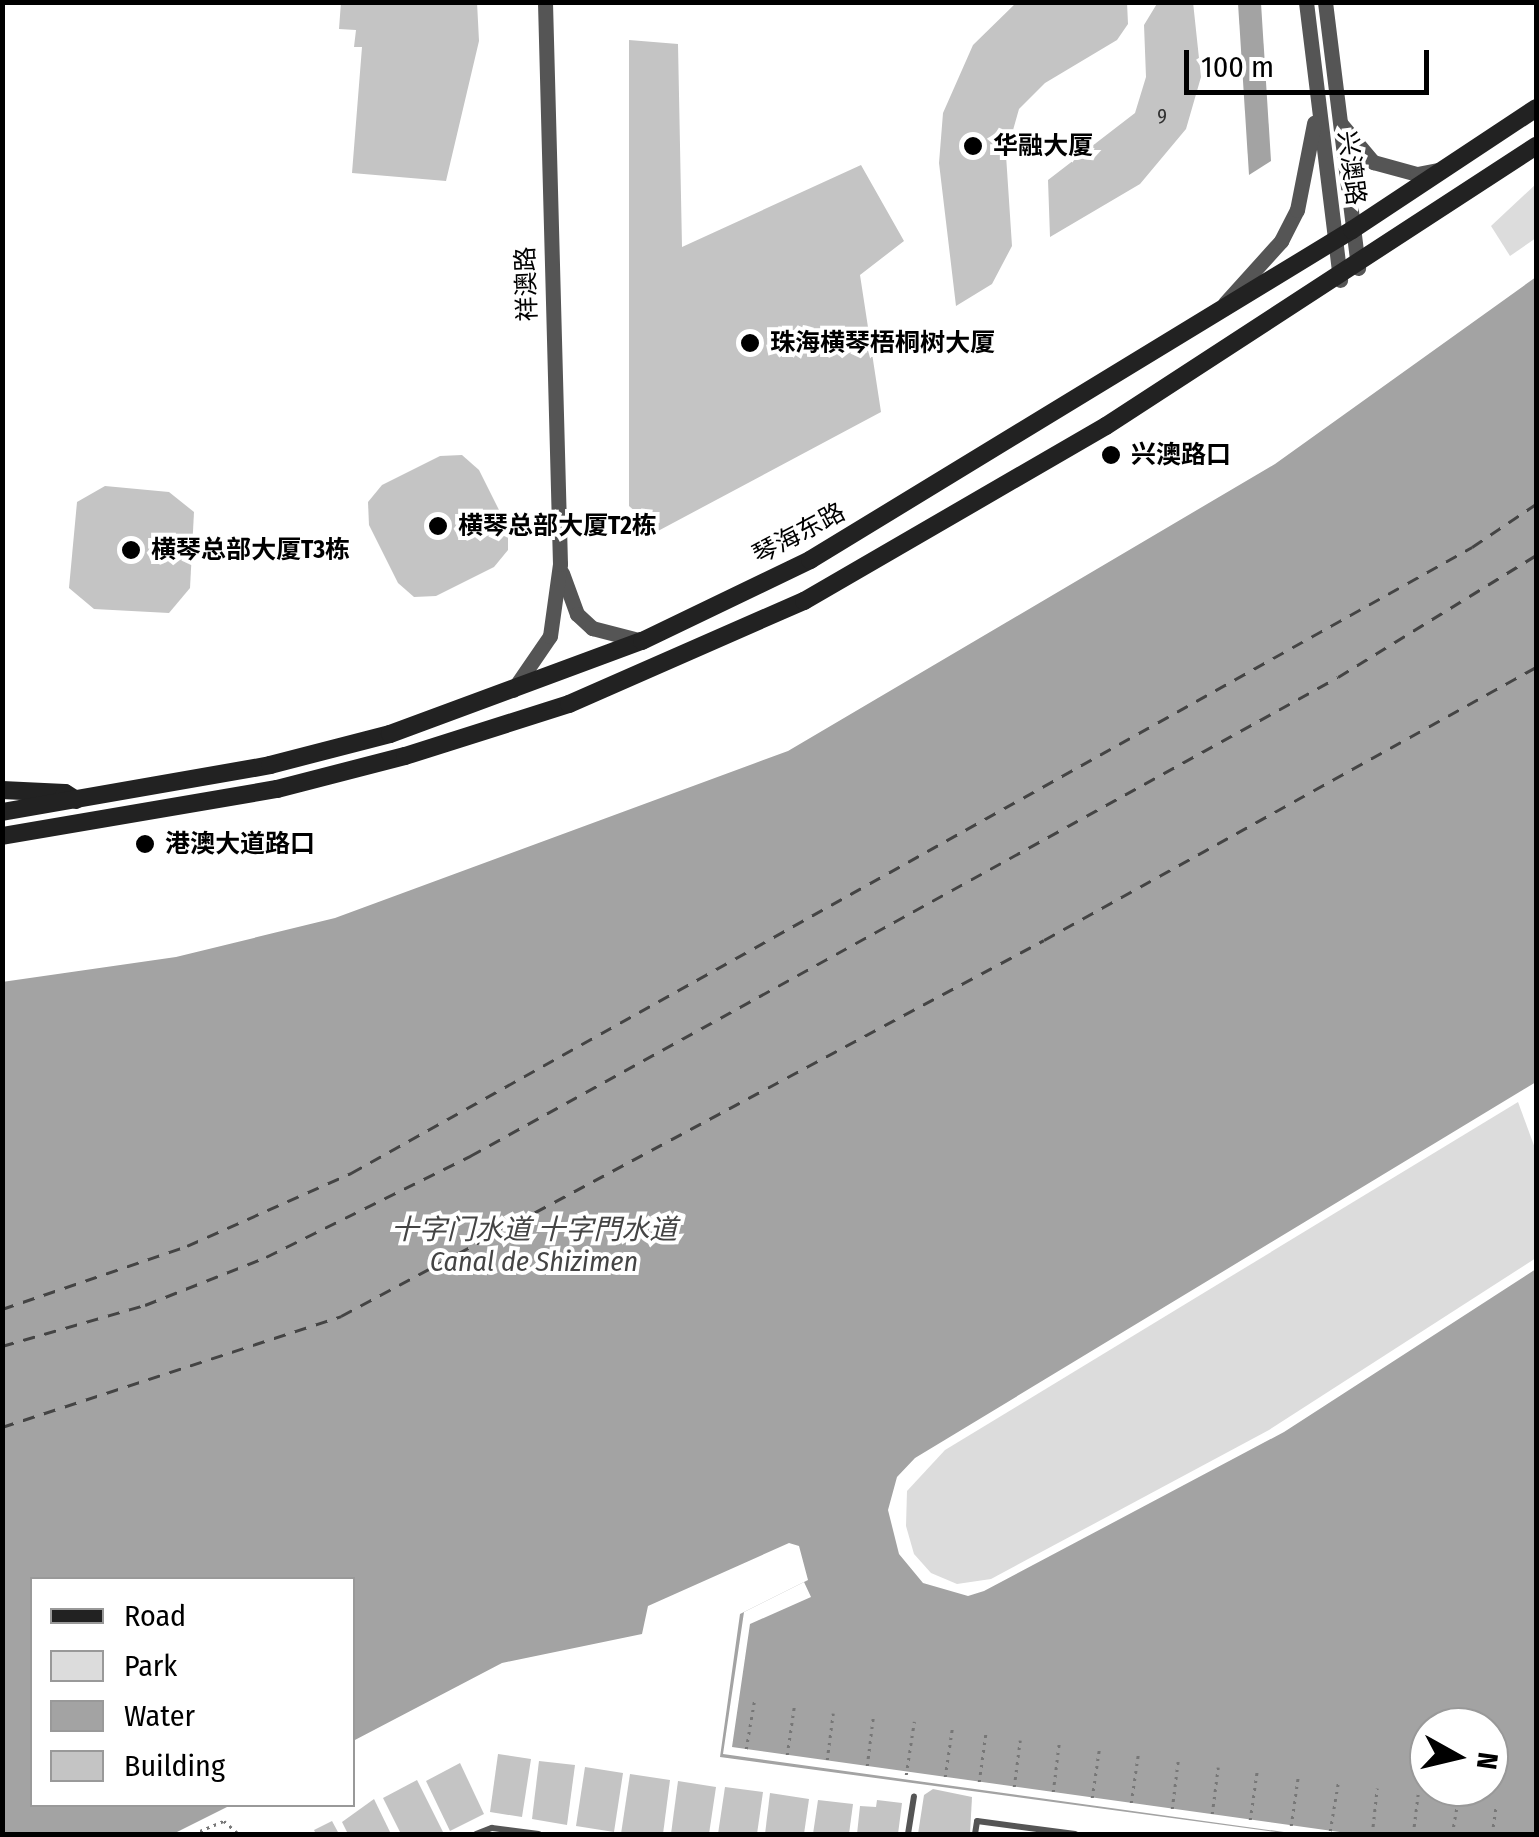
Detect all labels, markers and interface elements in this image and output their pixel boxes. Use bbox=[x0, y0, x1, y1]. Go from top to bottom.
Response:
scale bar bbox=[1189, 30, 1434, 92]
text: 100 m bbox=[1201, 49, 1274, 85]
house number: 9 bbox=[1157, 104, 1167, 128]
street label: 兴澳路 bbox=[1332, 129, 1370, 207]
place label: 华融大厦 bbox=[993, 131, 1093, 161]
marker: 华融大厦 bbox=[962, 135, 984, 157]
street label: 祥澳路 bbox=[511, 246, 543, 322]
place label: 珠海横琴梧桐树大厦 bbox=[770, 328, 995, 358]
marker: 珠海横琴梧桐树大厦 bbox=[739, 332, 761, 354]
place label: 兴澳路口 bbox=[1131, 440, 1231, 470]
marker: 兴澳路口 bbox=[1100, 444, 1122, 466]
street label: 琴海东路 bbox=[748, 497, 850, 571]
place label: 横琴总部大厦T2栋 bbox=[458, 511, 657, 541]
marker: 横琴总部大厦T2栋 bbox=[427, 515, 449, 537]
place label: 横琴总部大厦T3栋 bbox=[151, 535, 350, 565]
marker: 横琴总部大厦T3栋 bbox=[120, 539, 142, 561]
place label: 港澳大道路口 bbox=[165, 829, 315, 859]
marker: 港澳大道路口 bbox=[134, 833, 156, 855]
water label: 十字门水道 十字門水道 Canal de Shizimen bbox=[391, 1213, 677, 1279]
legend bbox=[30, 1577, 355, 1807]
text: Road bbox=[124, 1598, 186, 1634]
text: Park bbox=[124, 1648, 177, 1684]
text: Water bbox=[124, 1698, 195, 1734]
north arrow bbox=[1409, 1707, 1509, 1807]
text: Building bbox=[124, 1748, 225, 1784]
text: N bbox=[1470, 1750, 1505, 1772]

